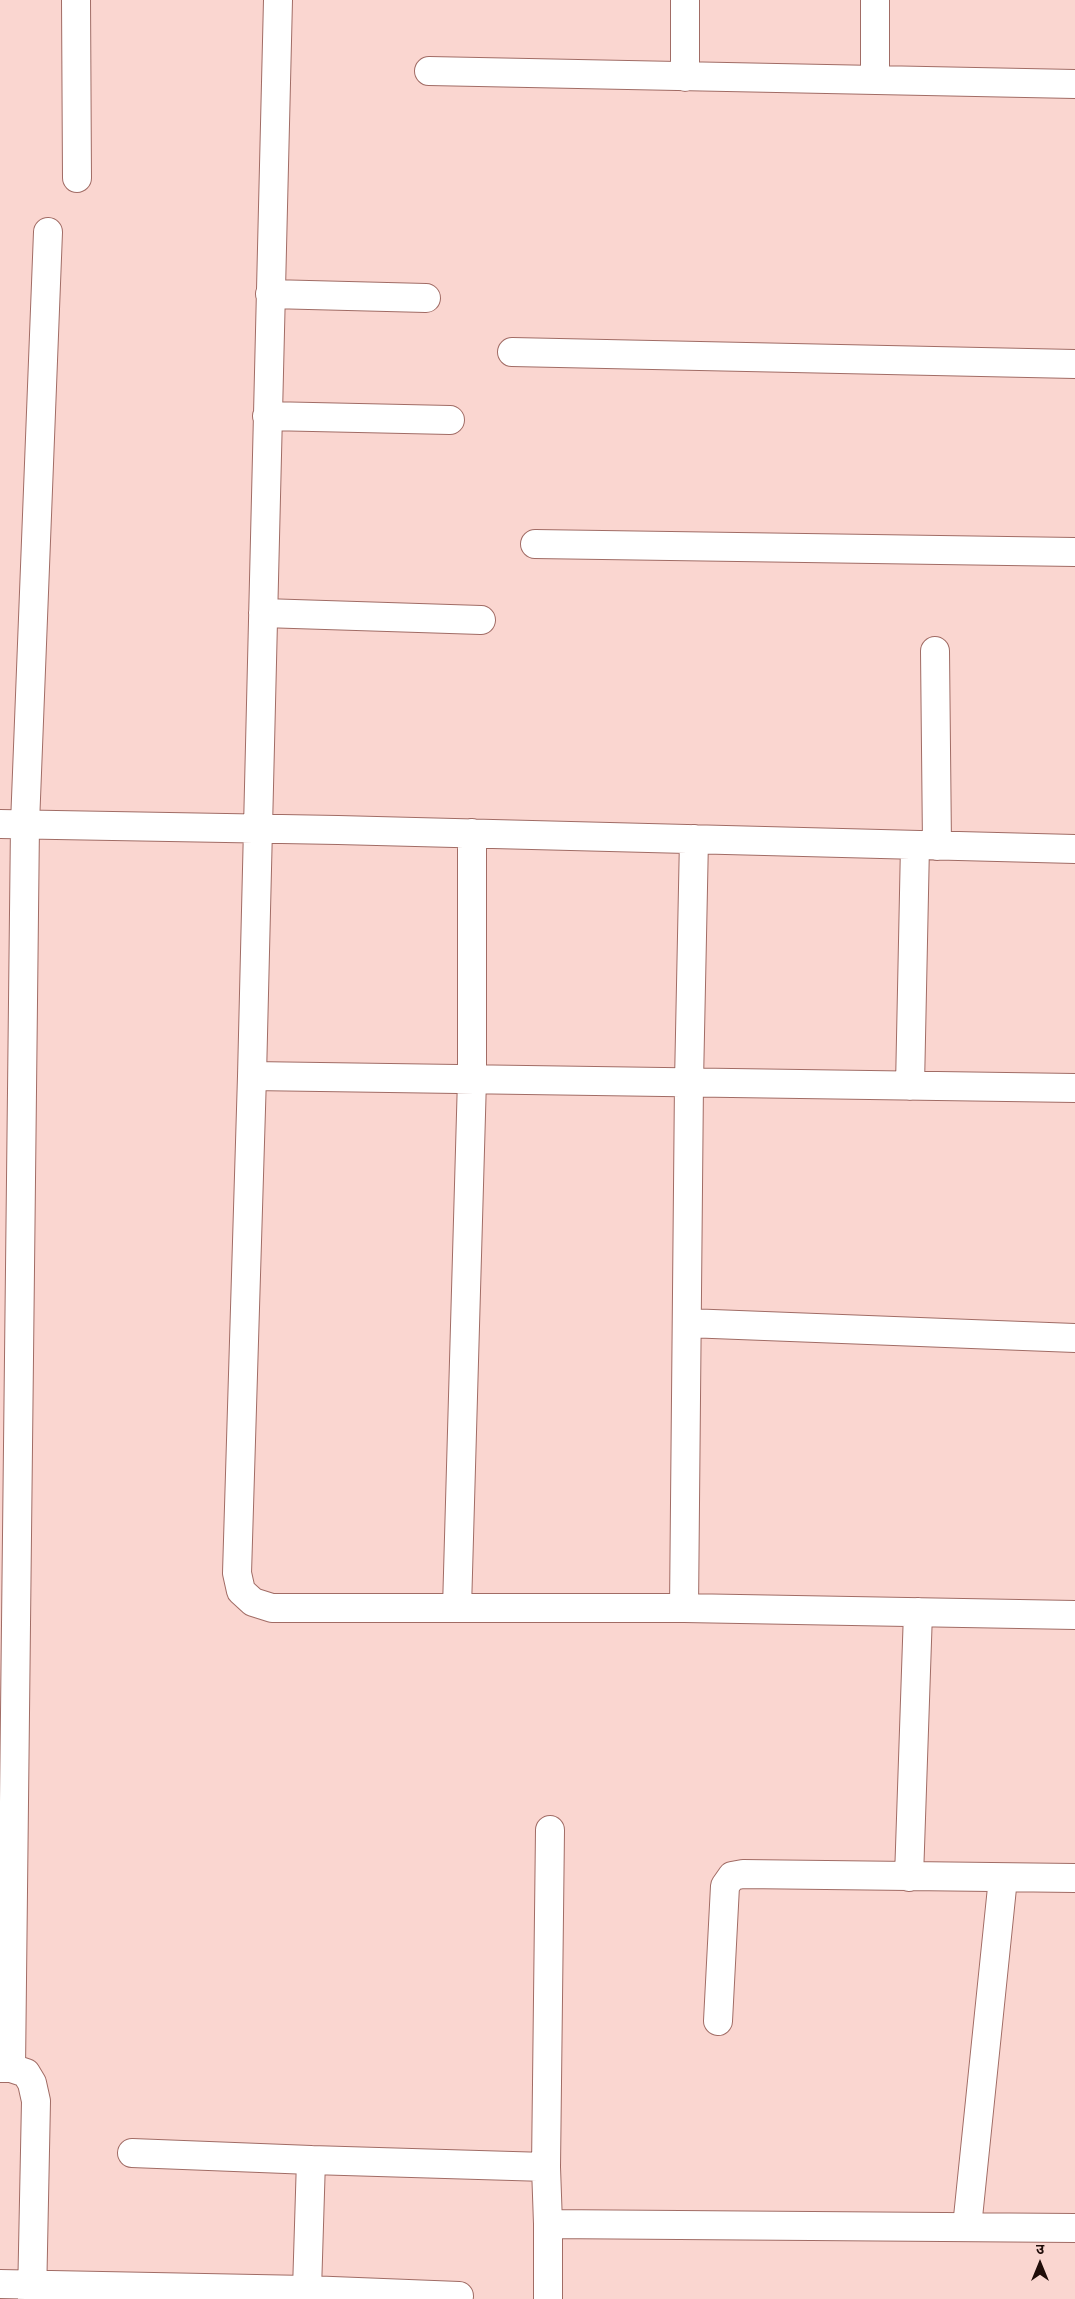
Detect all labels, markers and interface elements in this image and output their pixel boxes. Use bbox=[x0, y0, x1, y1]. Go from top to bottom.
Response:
north arrow bbox=[1015, 2239, 1065, 2289]
text: उ bbox=[1036, 2240, 1044, 2258]

